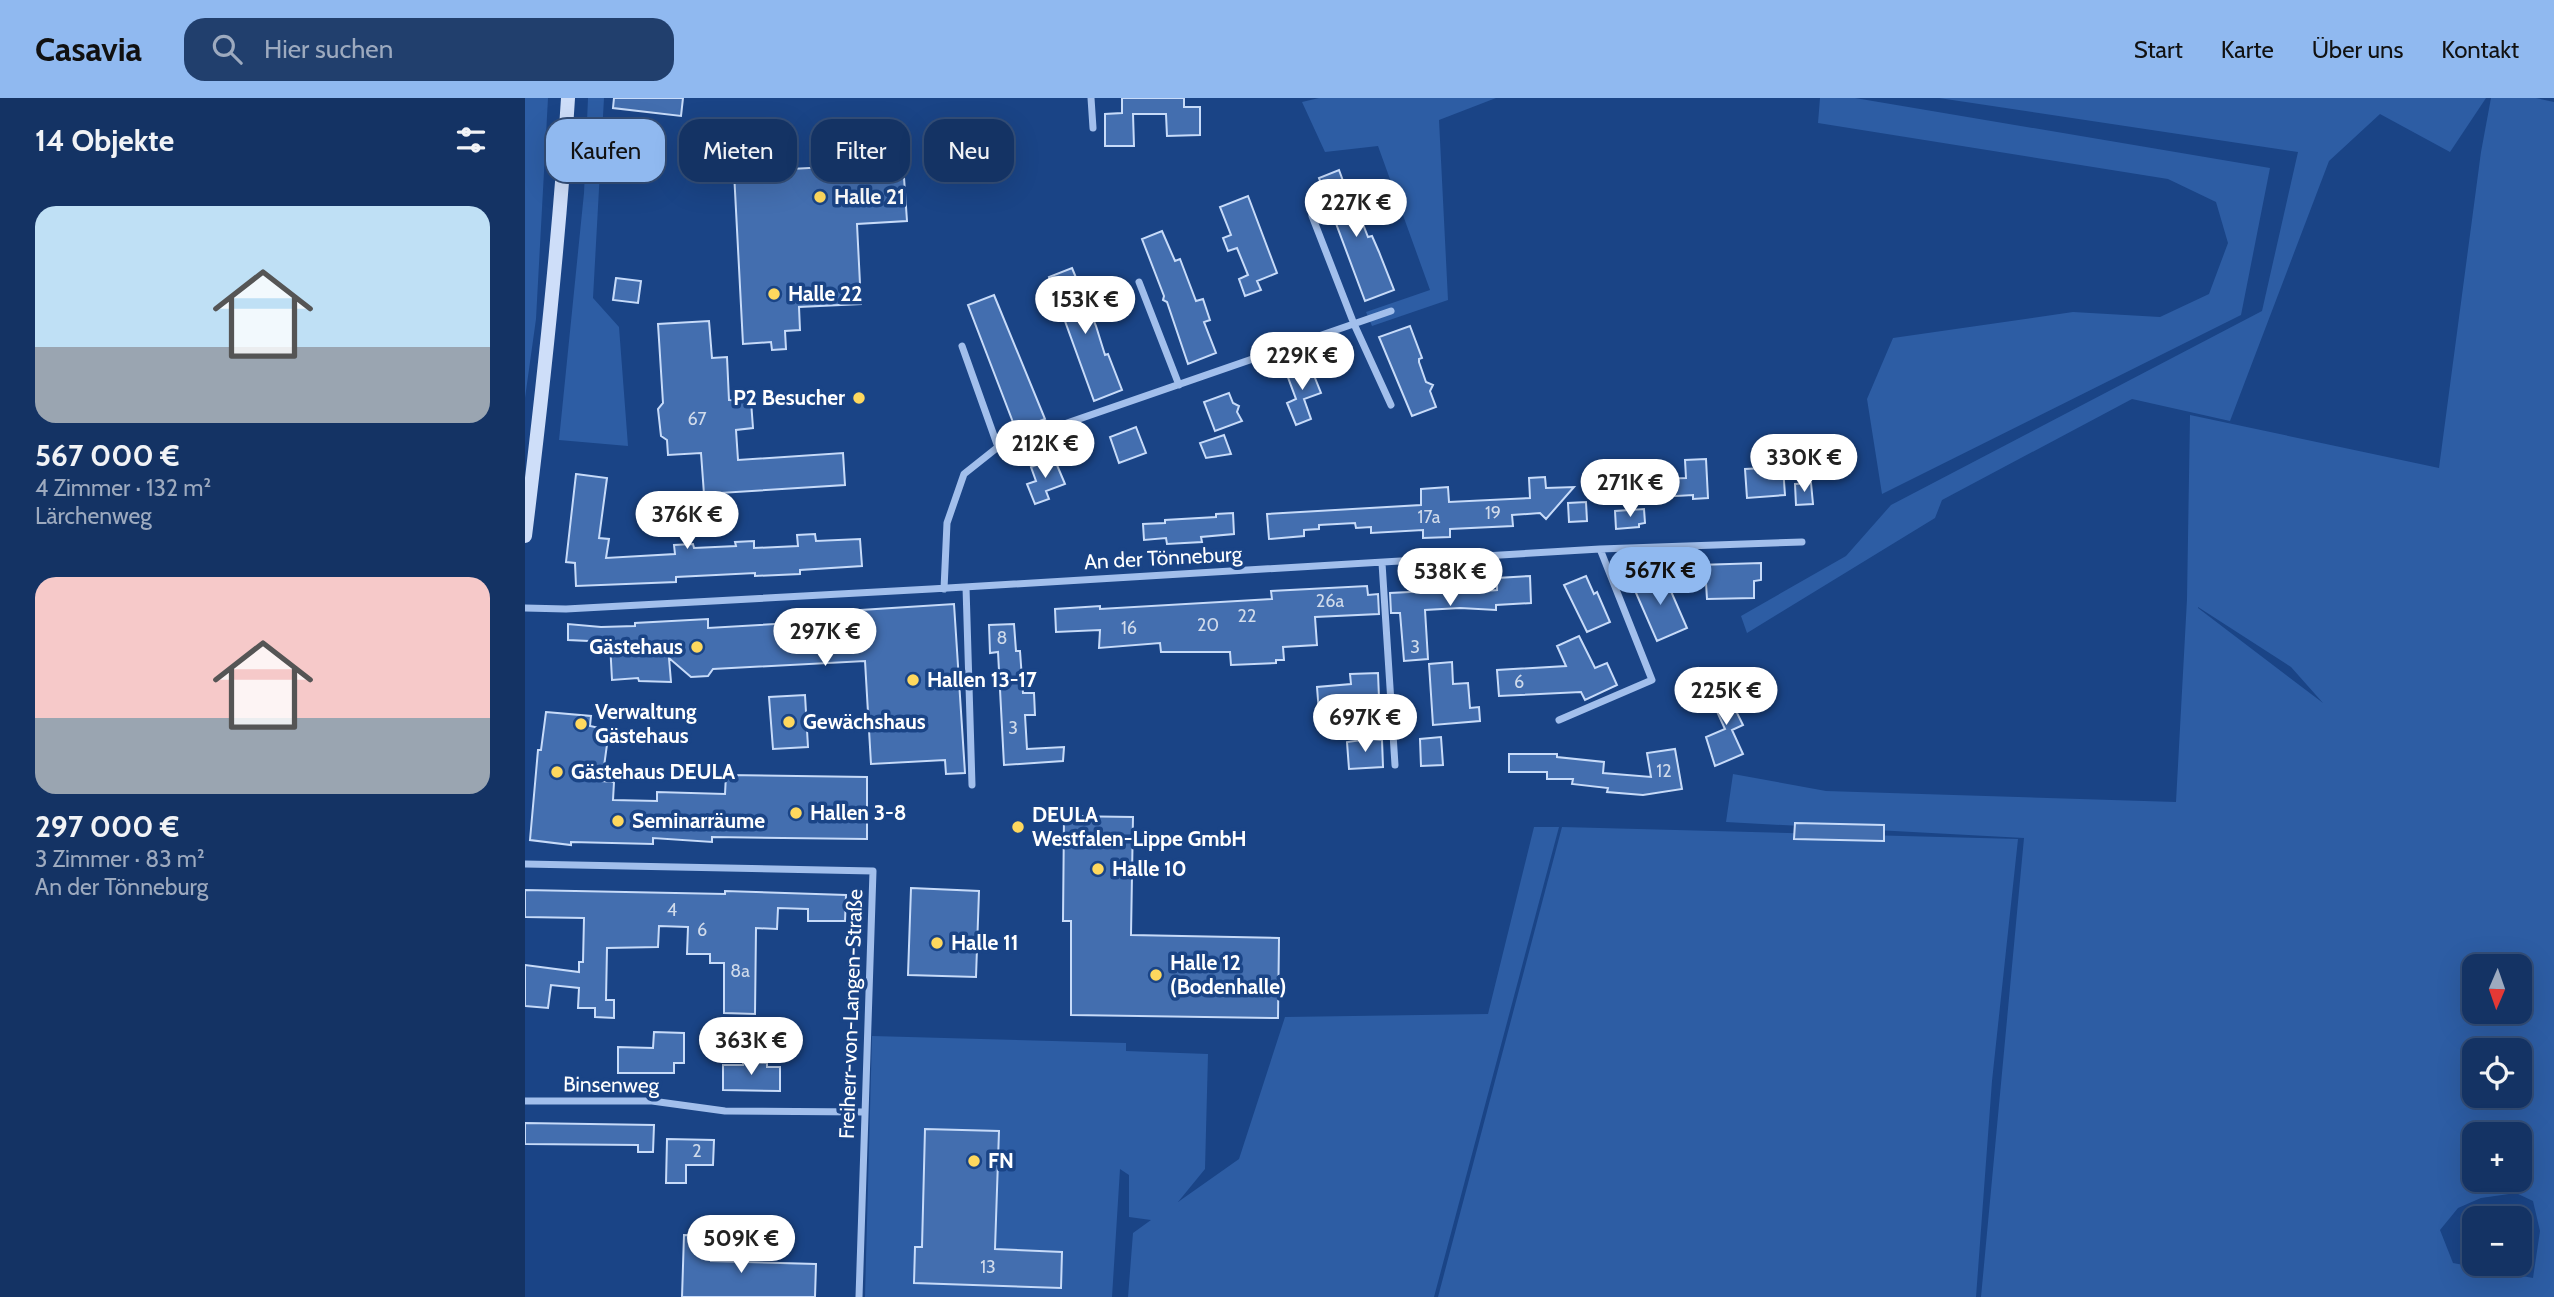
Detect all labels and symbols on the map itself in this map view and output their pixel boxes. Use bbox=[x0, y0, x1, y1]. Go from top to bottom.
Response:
pin: 227K € bbox=[1299, 180, 1413, 239]
place label: Halle 21 bbox=[834, 184, 905, 209]
marker: Halle 21 bbox=[812, 189, 828, 205]
pin: 153K € bbox=[1028, 276, 1142, 336]
place label: Halle 22 bbox=[788, 281, 862, 306]
marker: Halle 22 bbox=[766, 286, 782, 302]
pin: 229K € bbox=[1245, 332, 1359, 392]
place label: P2 Besucher bbox=[733, 385, 845, 410]
marker: P2 Besucher bbox=[851, 390, 867, 406]
house number: 67 bbox=[687, 408, 707, 430]
pin: 212K € bbox=[988, 420, 1102, 480]
pin: 330K € bbox=[1747, 434, 1861, 494]
pin: 271K € bbox=[1573, 460, 1687, 519]
pin: 376K € bbox=[630, 491, 744, 551]
house number: 19 bbox=[1485, 502, 1501, 524]
house number: 17a bbox=[1418, 506, 1441, 528]
street label: An der Tönneburg bbox=[1083, 541, 1243, 574]
pin: 567K € bbox=[1603, 547, 1717, 607]
pin: 538K € bbox=[1393, 548, 1507, 608]
house number: 26a bbox=[1316, 590, 1345, 612]
house number: 22 bbox=[1238, 605, 1256, 627]
pin: 297K € bbox=[768, 608, 882, 668]
house number: 20 bbox=[1197, 614, 1219, 636]
house number: 16 bbox=[1121, 617, 1137, 639]
house number: 8 bbox=[997, 627, 1007, 649]
place label: Gästehaus bbox=[589, 634, 683, 659]
house number: 3 bbox=[1410, 636, 1420, 658]
marker: Gästehaus bbox=[689, 639, 705, 655]
place label: Hallen 13-17 bbox=[927, 667, 1037, 692]
pin: 225K € bbox=[1669, 668, 1783, 727]
house number: 6 bbox=[1514, 671, 1524, 693]
marker: Hallen 13-17 bbox=[905, 672, 921, 688]
pin: 697K € bbox=[1308, 694, 1422, 754]
place label: Verwaltung Gästehaus bbox=[595, 699, 697, 748]
place label: Gewächshaus bbox=[803, 709, 926, 734]
marker: Gewächshaus bbox=[781, 714, 797, 730]
marker: Verwaltung Gästehaus bbox=[573, 716, 589, 732]
house number: 3 bbox=[1008, 717, 1018, 739]
place label: Gästehaus DEULA bbox=[571, 759, 736, 784]
house number: 12 bbox=[1656, 760, 1672, 782]
marker: Gästehaus DEULA bbox=[549, 764, 565, 780]
place label: Hallen 3-8 bbox=[810, 800, 906, 825]
place label: DEULA Westfalen-Lippe GmbH bbox=[1032, 802, 1247, 851]
marker: Hallen 3-8 bbox=[788, 805, 804, 821]
place label: Seminarräume bbox=[632, 808, 765, 833]
marker: Seminarräume bbox=[610, 813, 626, 829]
marker: DEULA Westfalen-Lippe GmbH bbox=[1010, 819, 1026, 835]
place label: Halle 10 bbox=[1112, 856, 1187, 881]
marker: Halle 10 bbox=[1090, 861, 1106, 877]
street label: Freiherr-von-Langen-Straße bbox=[834, 888, 867, 1139]
house number: 4 bbox=[667, 899, 677, 921]
house number: 6 bbox=[697, 919, 707, 941]
place label: Halle 11 bbox=[951, 930, 1019, 955]
marker: Halle 11 bbox=[929, 935, 945, 951]
place label: Halle 12 (Bodenhalle) bbox=[1170, 950, 1286, 999]
north arrow bbox=[2462, 954, 2532, 1024]
house number: 8a bbox=[730, 960, 750, 982]
marker: Halle 12 (Bodenhalle) bbox=[1148, 967, 1164, 983]
pin: 363K € bbox=[694, 1018, 808, 1077]
street label: Binsenweg bbox=[563, 1071, 660, 1098]
house number: 2 bbox=[692, 1140, 702, 1162]
place label: FN bbox=[988, 1148, 1014, 1173]
marker: FN bbox=[966, 1153, 982, 1169]
pin: 509K € bbox=[684, 1216, 798, 1275]
house number: 13 bbox=[980, 1256, 996, 1278]

